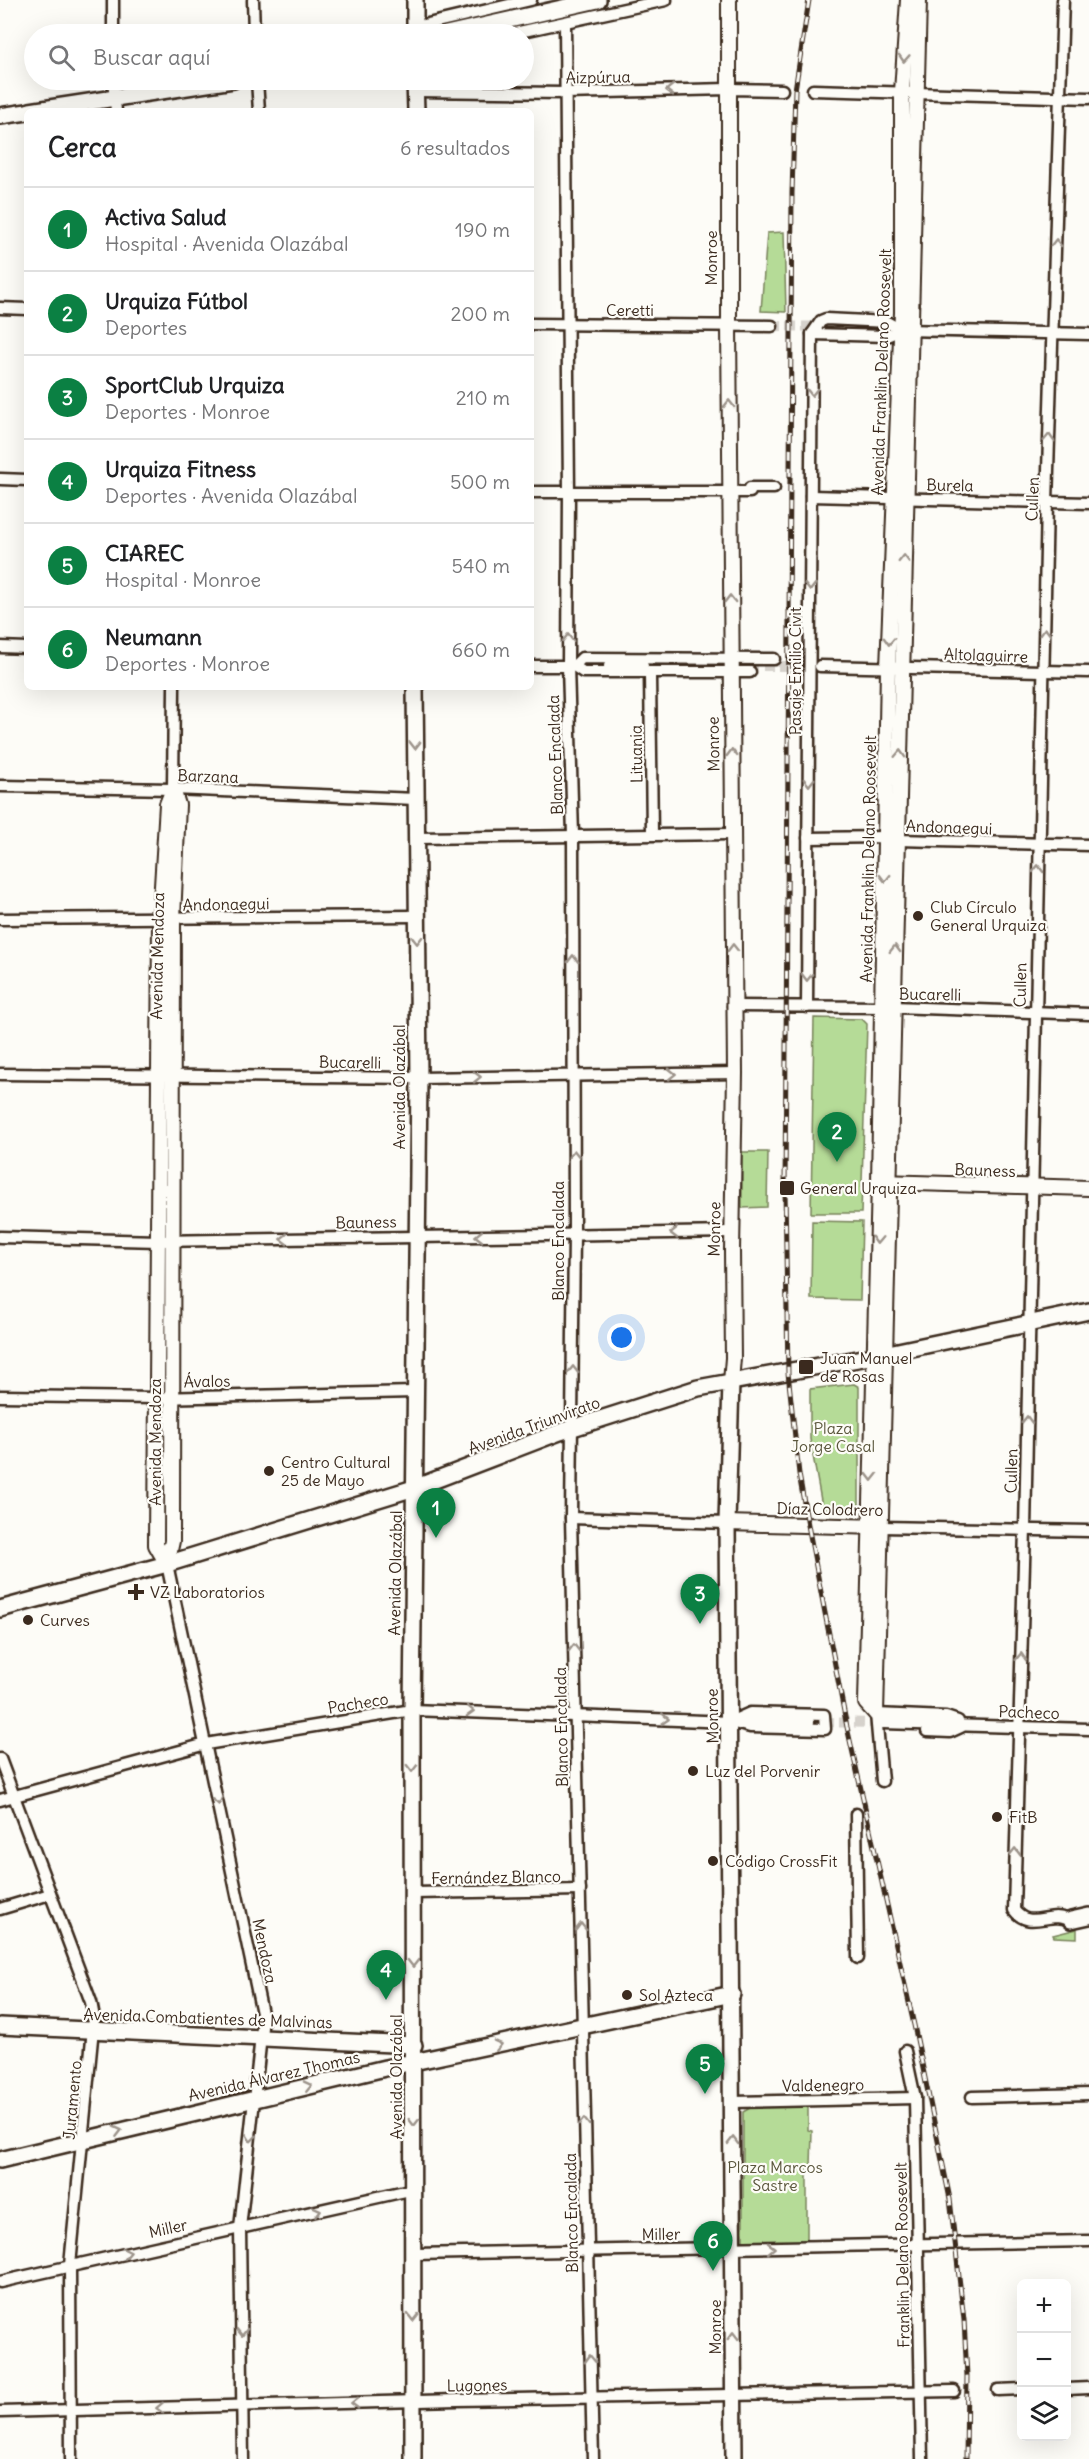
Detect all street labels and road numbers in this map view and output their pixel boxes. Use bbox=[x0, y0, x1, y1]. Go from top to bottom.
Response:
street label: Aizpúrua bbox=[565, 66, 631, 88]
street label: Monroe bbox=[701, 230, 721, 286]
street label: Avenida Franklin Delano Roosevelt bbox=[867, 247, 895, 496]
street label: Ceretti bbox=[606, 300, 654, 320]
street label: Burela bbox=[926, 475, 974, 495]
street label: Cullen bbox=[1021, 476, 1043, 522]
street label: Pasaje Emilio Civit bbox=[785, 606, 805, 735]
street label: Altolaguirre bbox=[944, 644, 1028, 666]
street label: Blanco Encalada bbox=[543, 695, 567, 815]
street label: Monroe bbox=[703, 716, 723, 772]
street label: Lituania bbox=[625, 725, 647, 783]
street label: Avenida Franklin Delano Roosevelt bbox=[856, 735, 880, 983]
street label: Barzana bbox=[177, 765, 239, 787]
street label: Andonaegui bbox=[905, 815, 993, 839]
street label: Avenida Mendoza bbox=[146, 892, 168, 1020]
street label: Andonaegui bbox=[182, 893, 270, 915]
street label: Cullen bbox=[1010, 962, 1030, 1008]
street label: Bucarelli bbox=[899, 983, 961, 1005]
street label: Avenida Olazábal bbox=[389, 1024, 409, 1150]
street label: Bucarelli bbox=[319, 1051, 381, 1073]
street label: Bauness bbox=[954, 1159, 1016, 1181]
street label: Blanco Encalada bbox=[548, 1181, 568, 1301]
street label: Monroe bbox=[704, 1201, 724, 1257]
street label: Bauness bbox=[335, 1211, 397, 1233]
street label: Ávalos bbox=[183, 1371, 231, 1391]
street label: Avenida Mendoza bbox=[145, 1378, 165, 1506]
street label: Avenida Triunvirato bbox=[465, 1392, 603, 1458]
street label: Cullen bbox=[1001, 1448, 1021, 1494]
street label: Díaz Colodrero bbox=[776, 1498, 884, 1520]
street label: Avenida Olazábal bbox=[384, 1510, 406, 1636]
street label: Blanco Encalada bbox=[550, 1667, 572, 1787]
street label: Pacheco bbox=[326, 1688, 390, 1718]
street label: Monroe bbox=[702, 1688, 722, 1744]
street label: Pacheco bbox=[998, 1701, 1060, 1723]
street label: Fernández Blanco bbox=[431, 1866, 561, 1888]
street label: Mendoza bbox=[248, 1917, 282, 1985]
street label: Avenida Combatientes de Malvinas bbox=[83, 2004, 333, 2032]
street label: Avenida Olazábal bbox=[386, 2014, 406, 2140]
street label: Avenida Álvarez Thomas bbox=[186, 2047, 362, 2105]
street label: Juramento bbox=[59, 2060, 85, 2140]
street label: Valdenegro bbox=[782, 2074, 864, 2096]
street label: Blanco Encalada bbox=[560, 2153, 582, 2273]
street label: Franklin Delano Roosevelt bbox=[890, 2161, 914, 2348]
street label: Miller bbox=[147, 2214, 190, 2242]
street label: Miller bbox=[641, 2224, 681, 2244]
street label: Monroe bbox=[705, 2299, 725, 2355]
street label: Lugones bbox=[446, 2374, 508, 2396]

